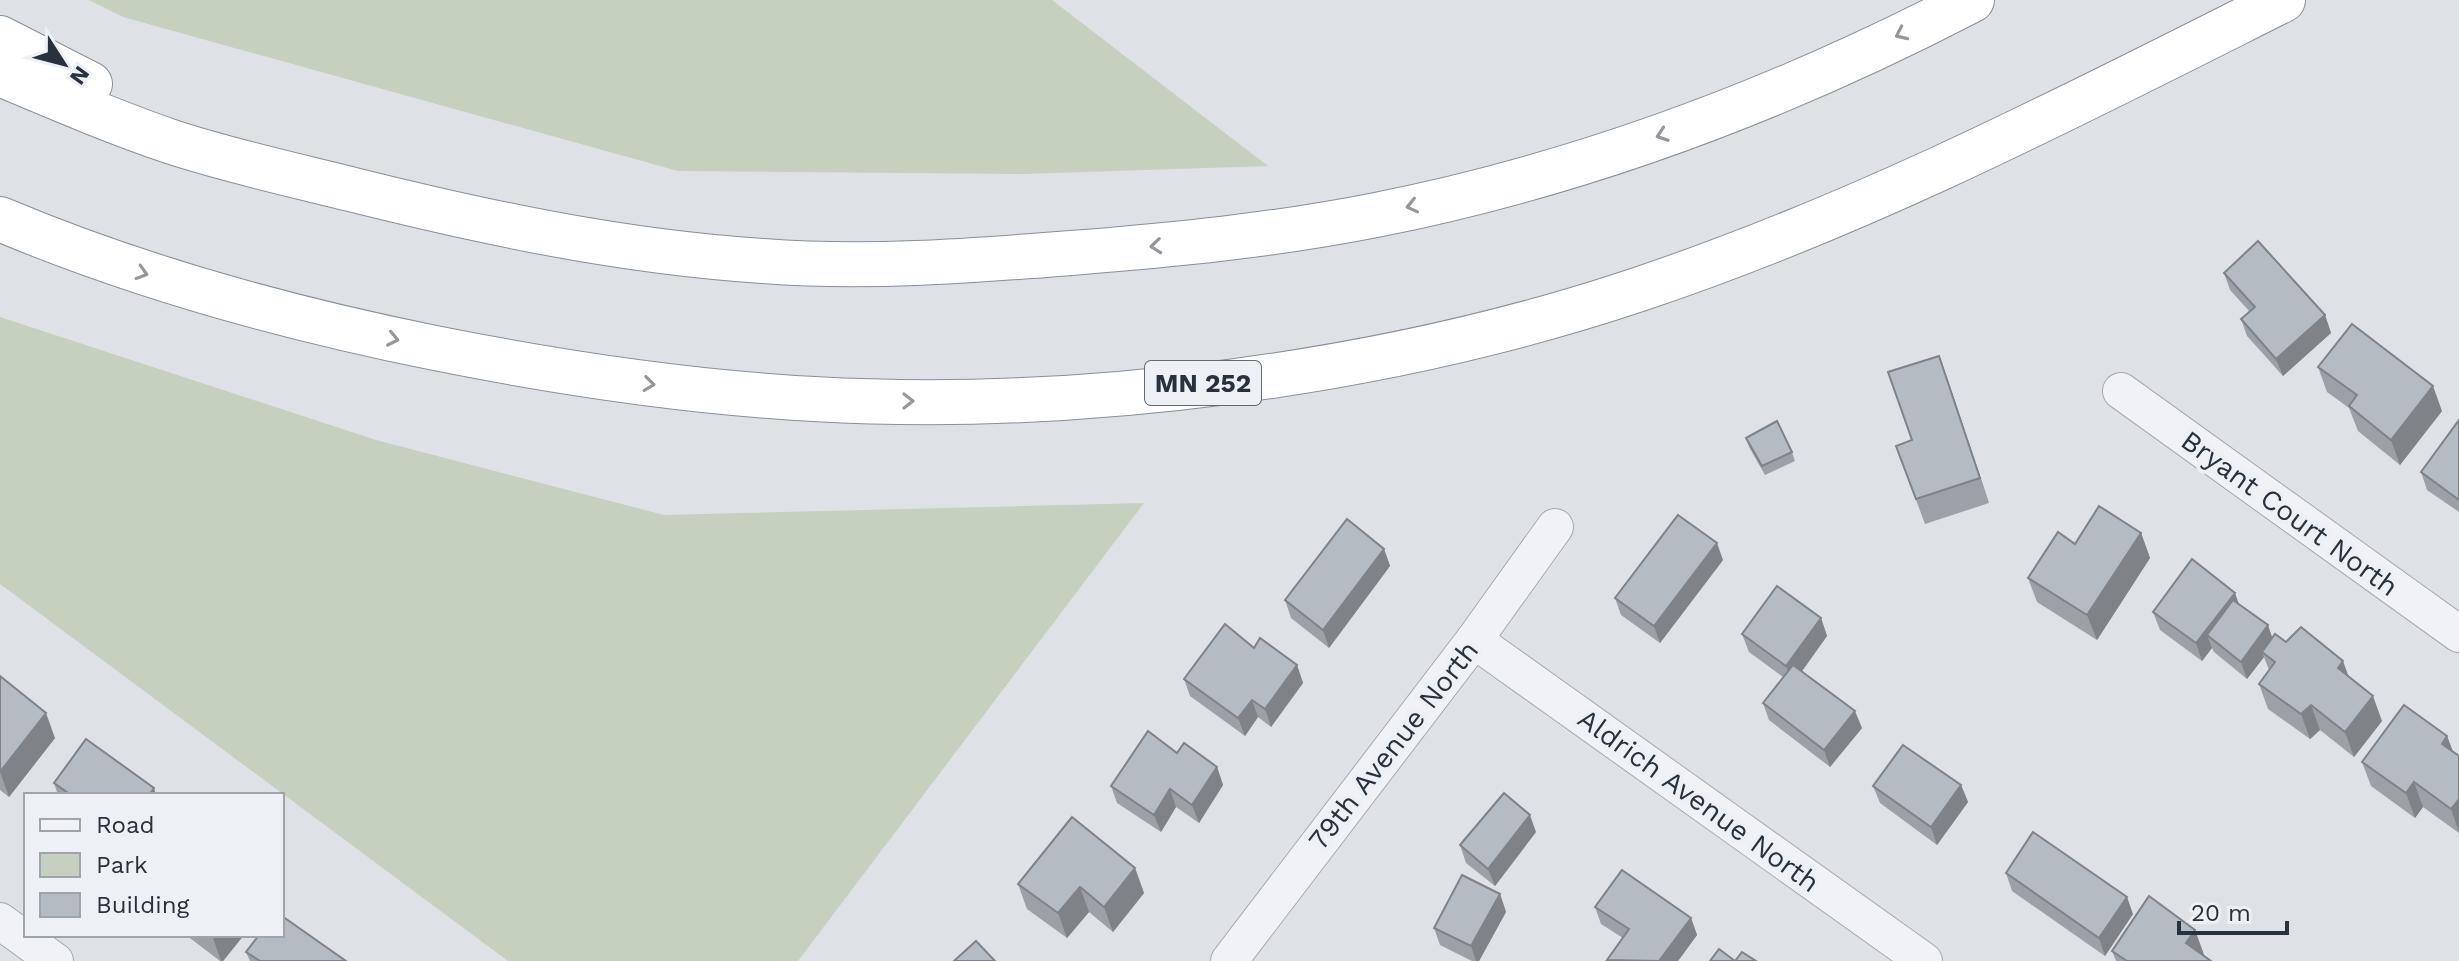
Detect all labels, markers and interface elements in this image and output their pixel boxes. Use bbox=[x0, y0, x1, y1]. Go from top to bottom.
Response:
north arrow bbox=[24, 24, 104, 104]
one-way arrow bbox=[1895, 24, 1910, 40]
text: N bbox=[65, 62, 95, 89]
one-way arrow bbox=[1656, 125, 1670, 141]
one-way arrow bbox=[1406, 197, 1420, 214]
one-way arrow bbox=[1149, 238, 1162, 255]
one-way arrow bbox=[134, 264, 148, 280]
one-way arrow bbox=[386, 330, 399, 347]
road number: MN 252 bbox=[1145, 361, 1261, 405]
one-way arrow bbox=[642, 375, 656, 392]
one-way arrow bbox=[902, 392, 915, 410]
street label: Bryant Court North bbox=[2175, 424, 2405, 603]
street label: 79th Avenue North bbox=[1302, 634, 1485, 856]
street label: Aldrich Avenue North bbox=[1572, 702, 1826, 899]
legend bbox=[24, 793, 284, 937]
text: Road bbox=[96, 811, 155, 839]
text: Park bbox=[96, 851, 148, 879]
scale bar bbox=[2179, 885, 2287, 935]
text: Building bbox=[96, 891, 189, 919]
text: 20 m bbox=[2191, 899, 2251, 927]

